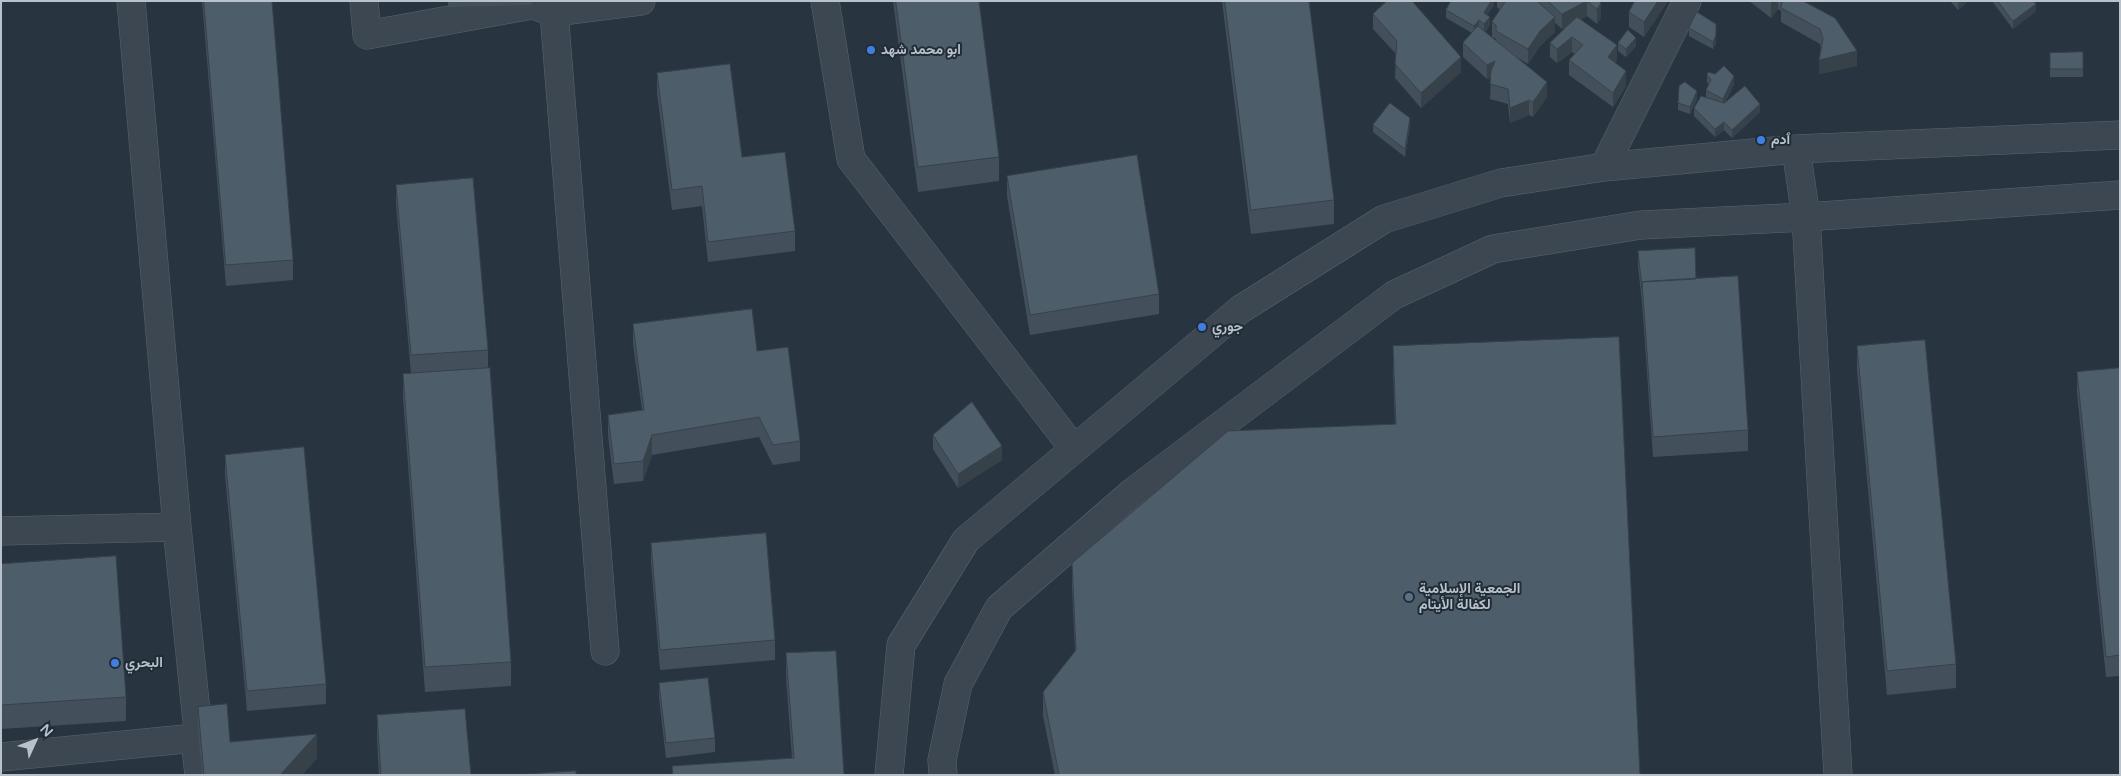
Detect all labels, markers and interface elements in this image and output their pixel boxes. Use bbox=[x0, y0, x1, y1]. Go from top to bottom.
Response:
place label: ابو محمد شهد bbox=[881, 42, 961, 58]
marker: ابو محمد شهد bbox=[865, 44, 877, 56]
place label: ٱدم bbox=[1771, 132, 1790, 148]
marker: ٱدم bbox=[1755, 134, 1767, 146]
place label: جوري bbox=[1212, 319, 1243, 335]
marker: جوري bbox=[1196, 321, 1208, 333]
place label: الجمعية الإسلامية لكفالة الأيتام bbox=[1419, 581, 1520, 614]
marker: الجمعية الإسلامية لكفالة الأيتام bbox=[1403, 591, 1415, 603]
place label: البحري bbox=[125, 655, 163, 671]
marker: البحري bbox=[109, 657, 121, 669]
north arrow bbox=[10, 716, 60, 766]
text: N bbox=[36, 721, 56, 740]

